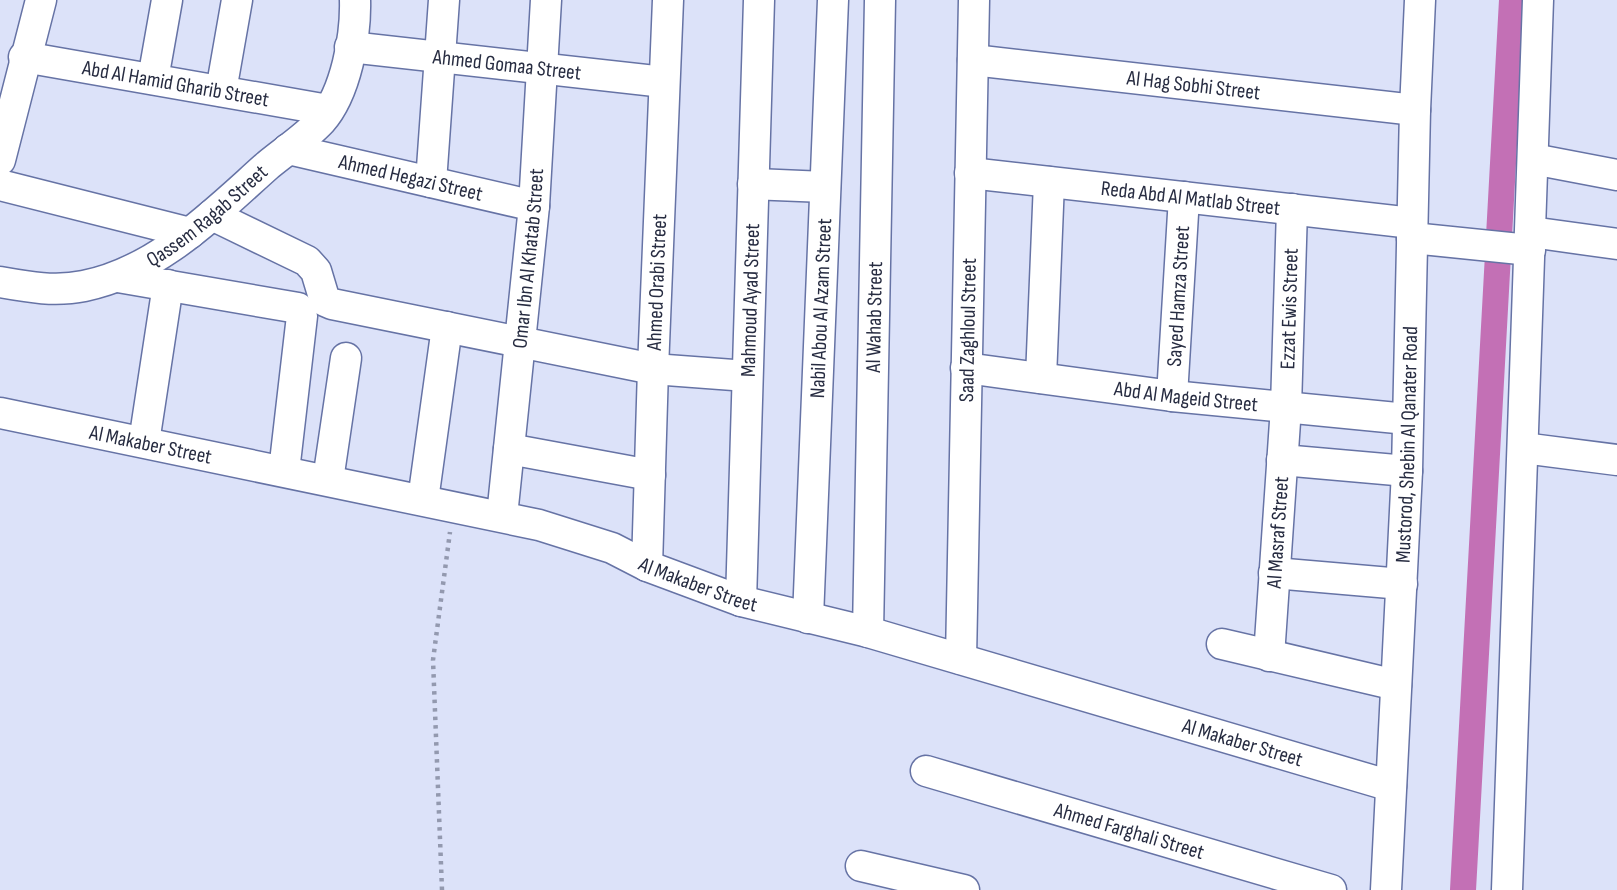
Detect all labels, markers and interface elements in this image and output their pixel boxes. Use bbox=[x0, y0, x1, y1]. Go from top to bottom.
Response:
street label: Ahmed Gomaa Street bbox=[431, 44, 582, 86]
street label: Abd Al Hamid Gharib Street bbox=[79, 55, 271, 112]
street label: Al Hag Sobhi Street bbox=[1125, 65, 1262, 105]
street label: Ahmed Hegazi Street bbox=[335, 149, 485, 207]
street label: Qassem Ragab Street bbox=[142, 160, 273, 273]
street label: Omar Ibn Al Khatab Street bbox=[507, 168, 549, 350]
street label: Reda Abd Al Matlab Street bbox=[1100, 176, 1281, 221]
street label: Ahmed Orabi Street bbox=[642, 213, 672, 352]
street label: Nabil Abou Al Azam Street bbox=[805, 218, 837, 399]
street label: Mahmoud Ayad Street bbox=[736, 223, 765, 377]
street label: Sayed Hamza Street bbox=[1162, 225, 1195, 367]
street label: Ezzat Ewis Street bbox=[1275, 248, 1304, 370]
street label: Saad Zaghloul Street bbox=[954, 258, 982, 402]
street label: Al Wahab Street bbox=[861, 261, 888, 374]
street label: Mustorod, Shebin Al Qanater Road bbox=[1390, 326, 1423, 563]
street label: Abd Al Mageid Street bbox=[1112, 376, 1259, 417]
street label: Al Makaber Street bbox=[86, 420, 214, 470]
street label: Al Masraf Street bbox=[1262, 475, 1294, 590]
street label: Al Makaber Street bbox=[634, 551, 760, 618]
street label: Al Makaber Street bbox=[1178, 713, 1306, 772]
street label: Ahmed Farghali Street bbox=[1050, 797, 1207, 865]

